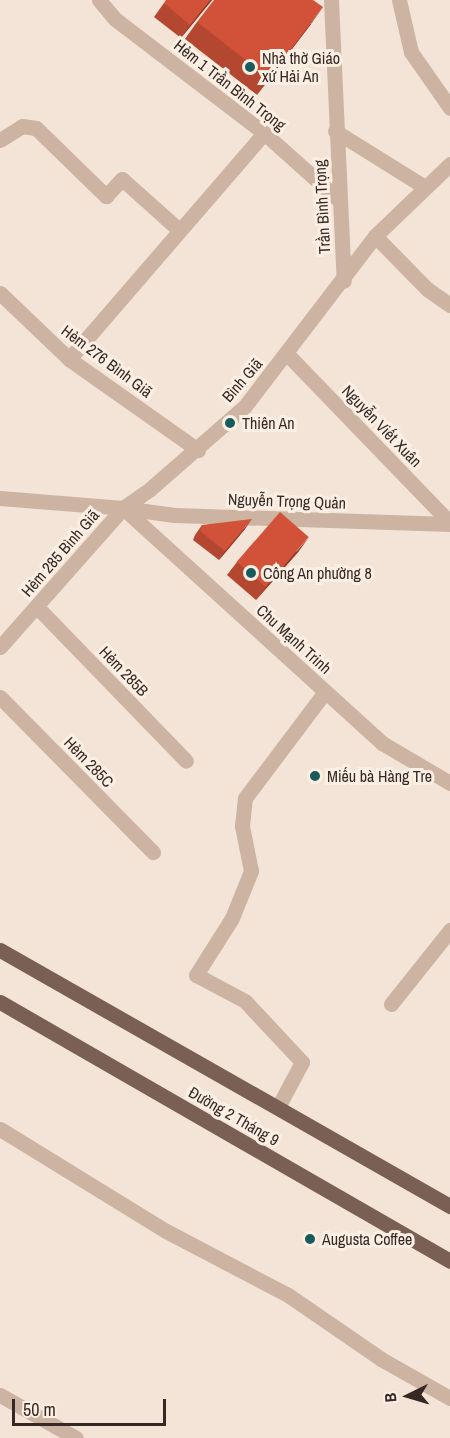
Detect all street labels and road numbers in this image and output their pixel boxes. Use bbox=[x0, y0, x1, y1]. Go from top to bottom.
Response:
street label: Hẻm 1 Trần Bình Trọng bbox=[170, 35, 290, 135]
street label: Trần Bình Trọng bbox=[310, 159, 334, 255]
street label: Hẻm 276 Bình Giã bbox=[58, 321, 156, 401]
street label: Bình Giã bbox=[218, 354, 266, 406]
street label: Nguyễn Viết Xuân bbox=[338, 381, 426, 471]
street label: Nguyễn Trọng Quản bbox=[228, 489, 346, 513]
street label: Hẻm 285 Bình Giã bbox=[17, 506, 103, 600]
street label: Chu Mạnh Trinh bbox=[253, 600, 335, 678]
street label: Hẻm 285B bbox=[96, 642, 152, 700]
street label: Hẻm 285C bbox=[60, 733, 118, 791]
street label: Đường 2 Tháng 9 bbox=[185, 1082, 283, 1150]

